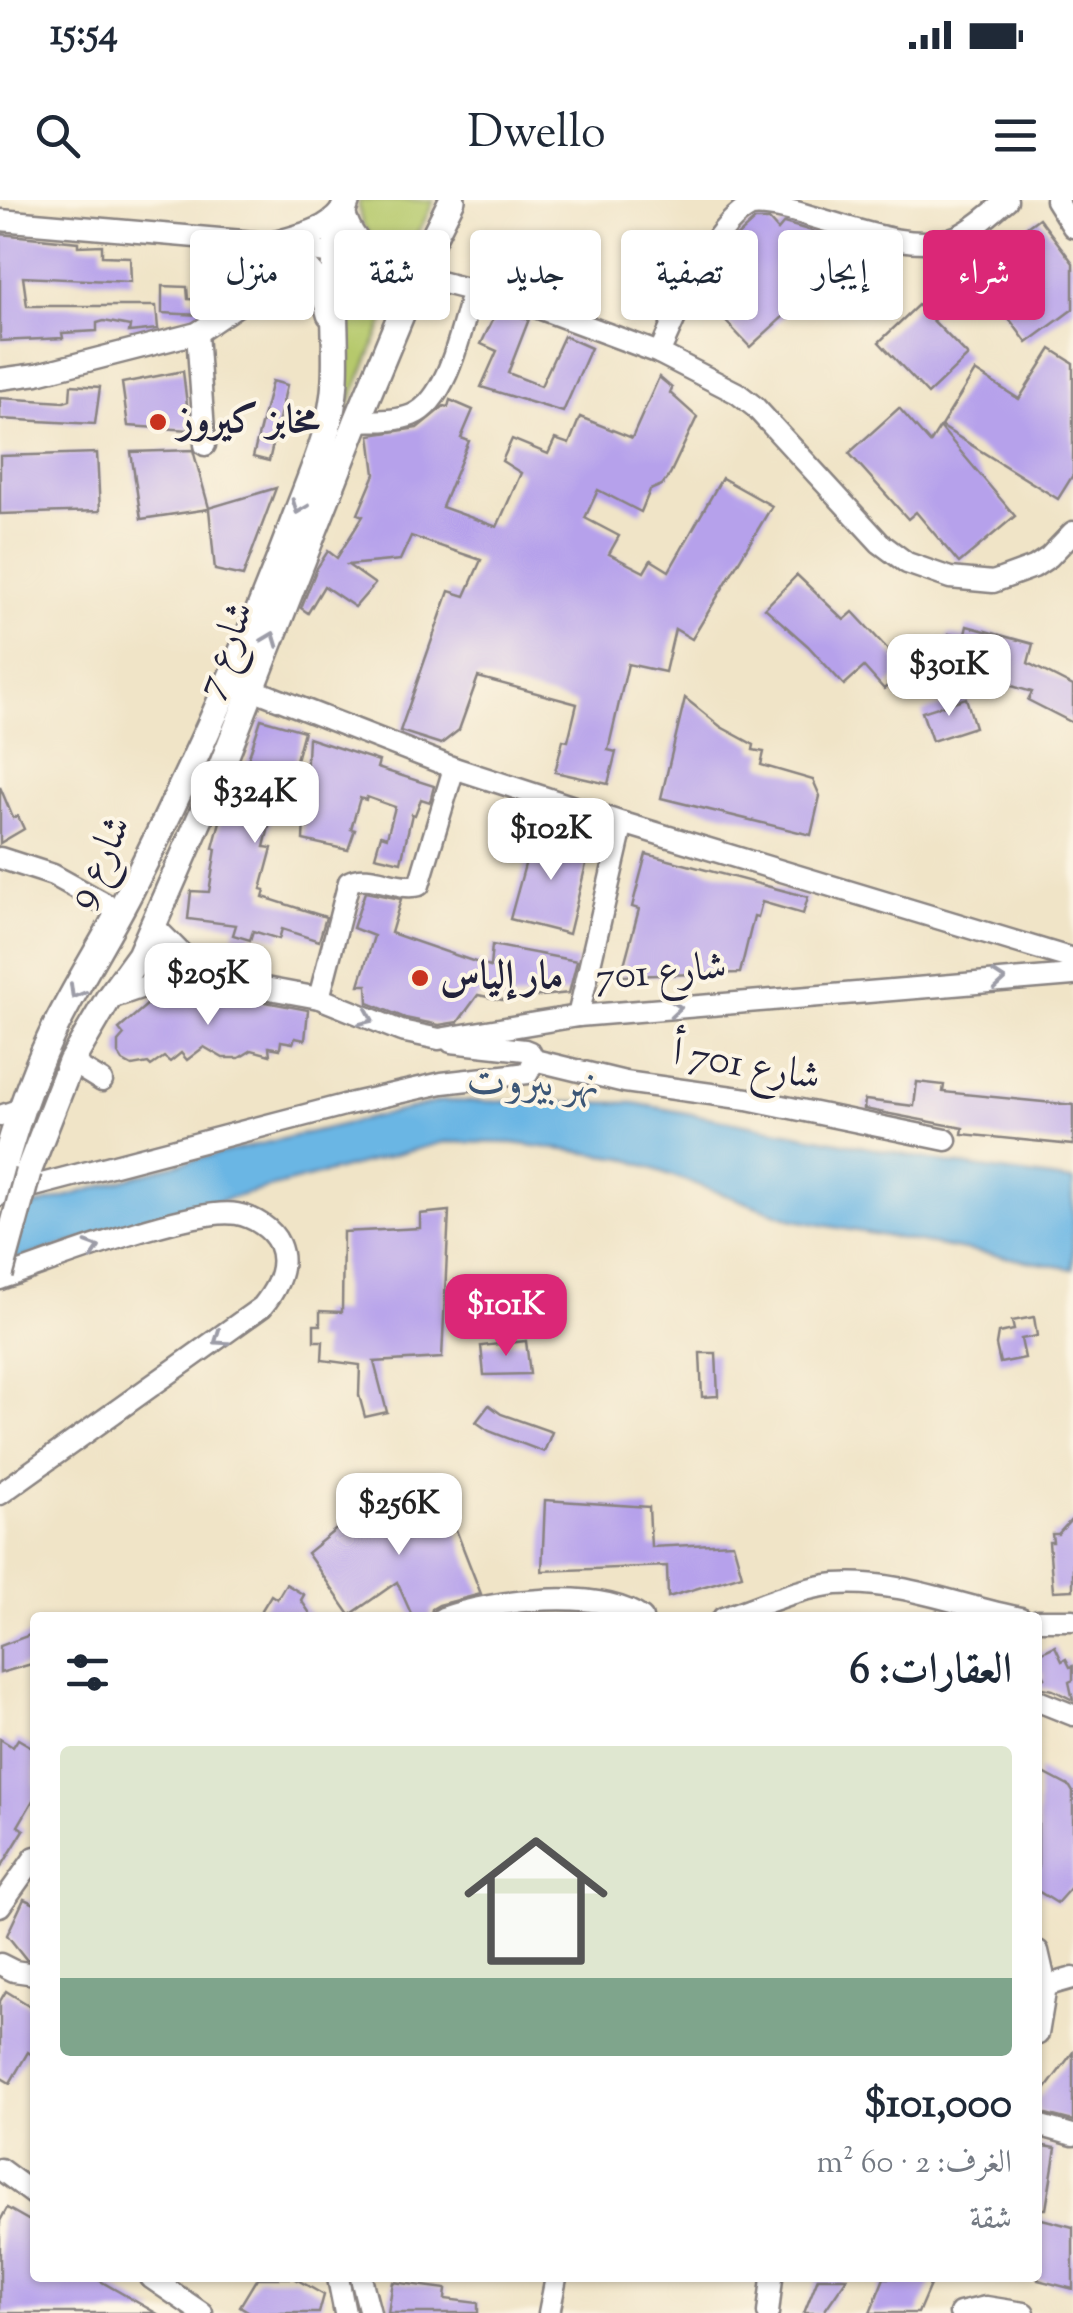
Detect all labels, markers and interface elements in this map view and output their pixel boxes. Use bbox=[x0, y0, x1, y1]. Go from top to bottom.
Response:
text: 15:54 bbox=[50, 8, 118, 62]
text: Dwello bbox=[468, 103, 606, 168]
icon: search bbox=[30, 108, 85, 163]
icon: menu bbox=[988, 108, 1043, 163]
chip: منزل bbox=[190, 230, 314, 320]
chip: شقة bbox=[334, 230, 450, 320]
chip: جديد bbox=[470, 230, 601, 320]
chip: تصفية bbox=[621, 230, 758, 320]
chip: إيجار bbox=[778, 230, 903, 320]
chip: شراء bbox=[923, 230, 1045, 320]
place label: مخابز كيروز bbox=[174, 394, 320, 451]
marker: مخابز كيروز bbox=[147, 411, 169, 433]
one-way arrow bbox=[290, 497, 311, 514]
street label: شارع 7 bbox=[183, 594, 272, 706]
one-way arrow bbox=[260, 631, 280, 648]
pin: $301K bbox=[879, 634, 1019, 719]
text: $301K bbox=[909, 643, 989, 689]
pin: $324K bbox=[185, 761, 325, 846]
text: $324K bbox=[213, 770, 297, 816]
pin: $102K bbox=[481, 798, 621, 883]
street label: شارع 9 bbox=[54, 807, 149, 920]
text: $102K bbox=[510, 807, 592, 853]
street label: شارع 701 bbox=[593, 940, 729, 1009]
pin: $205K bbox=[138, 943, 278, 1028]
place label: مار إلياس bbox=[440, 950, 563, 1007]
text: $205K bbox=[166, 952, 250, 998]
marker: مار إلياس bbox=[409, 967, 431, 989]
one-way arrow bbox=[991, 970, 1007, 992]
one-way arrow bbox=[68, 981, 88, 999]
one-way arrow bbox=[668, 998, 684, 1020]
one-way arrow bbox=[357, 1006, 375, 1026]
street label: شارع 701 أ bbox=[667, 1022, 825, 1109]
water label: نهر بيروت bbox=[467, 1054, 601, 1116]
one-way arrow bbox=[83, 1240, 100, 1260]
pin: $101K bbox=[436, 1274, 576, 1359]
text: $101K bbox=[467, 1283, 545, 1329]
one-way arrow bbox=[213, 1327, 231, 1345]
pin: $256K bbox=[329, 1473, 469, 1558]
text: $256K bbox=[358, 1482, 440, 1528]
text: العقارات: 6 bbox=[849, 1642, 1012, 1702]
icon: filters bbox=[60, 1645, 115, 1700]
icon: home bbox=[446, 1811, 626, 1991]
text: $101,000 bbox=[864, 2076, 1012, 2136]
text: الغرف: 2 · 60 m² bbox=[817, 2141, 1012, 2187]
text: شقة bbox=[970, 2197, 1012, 2243]

